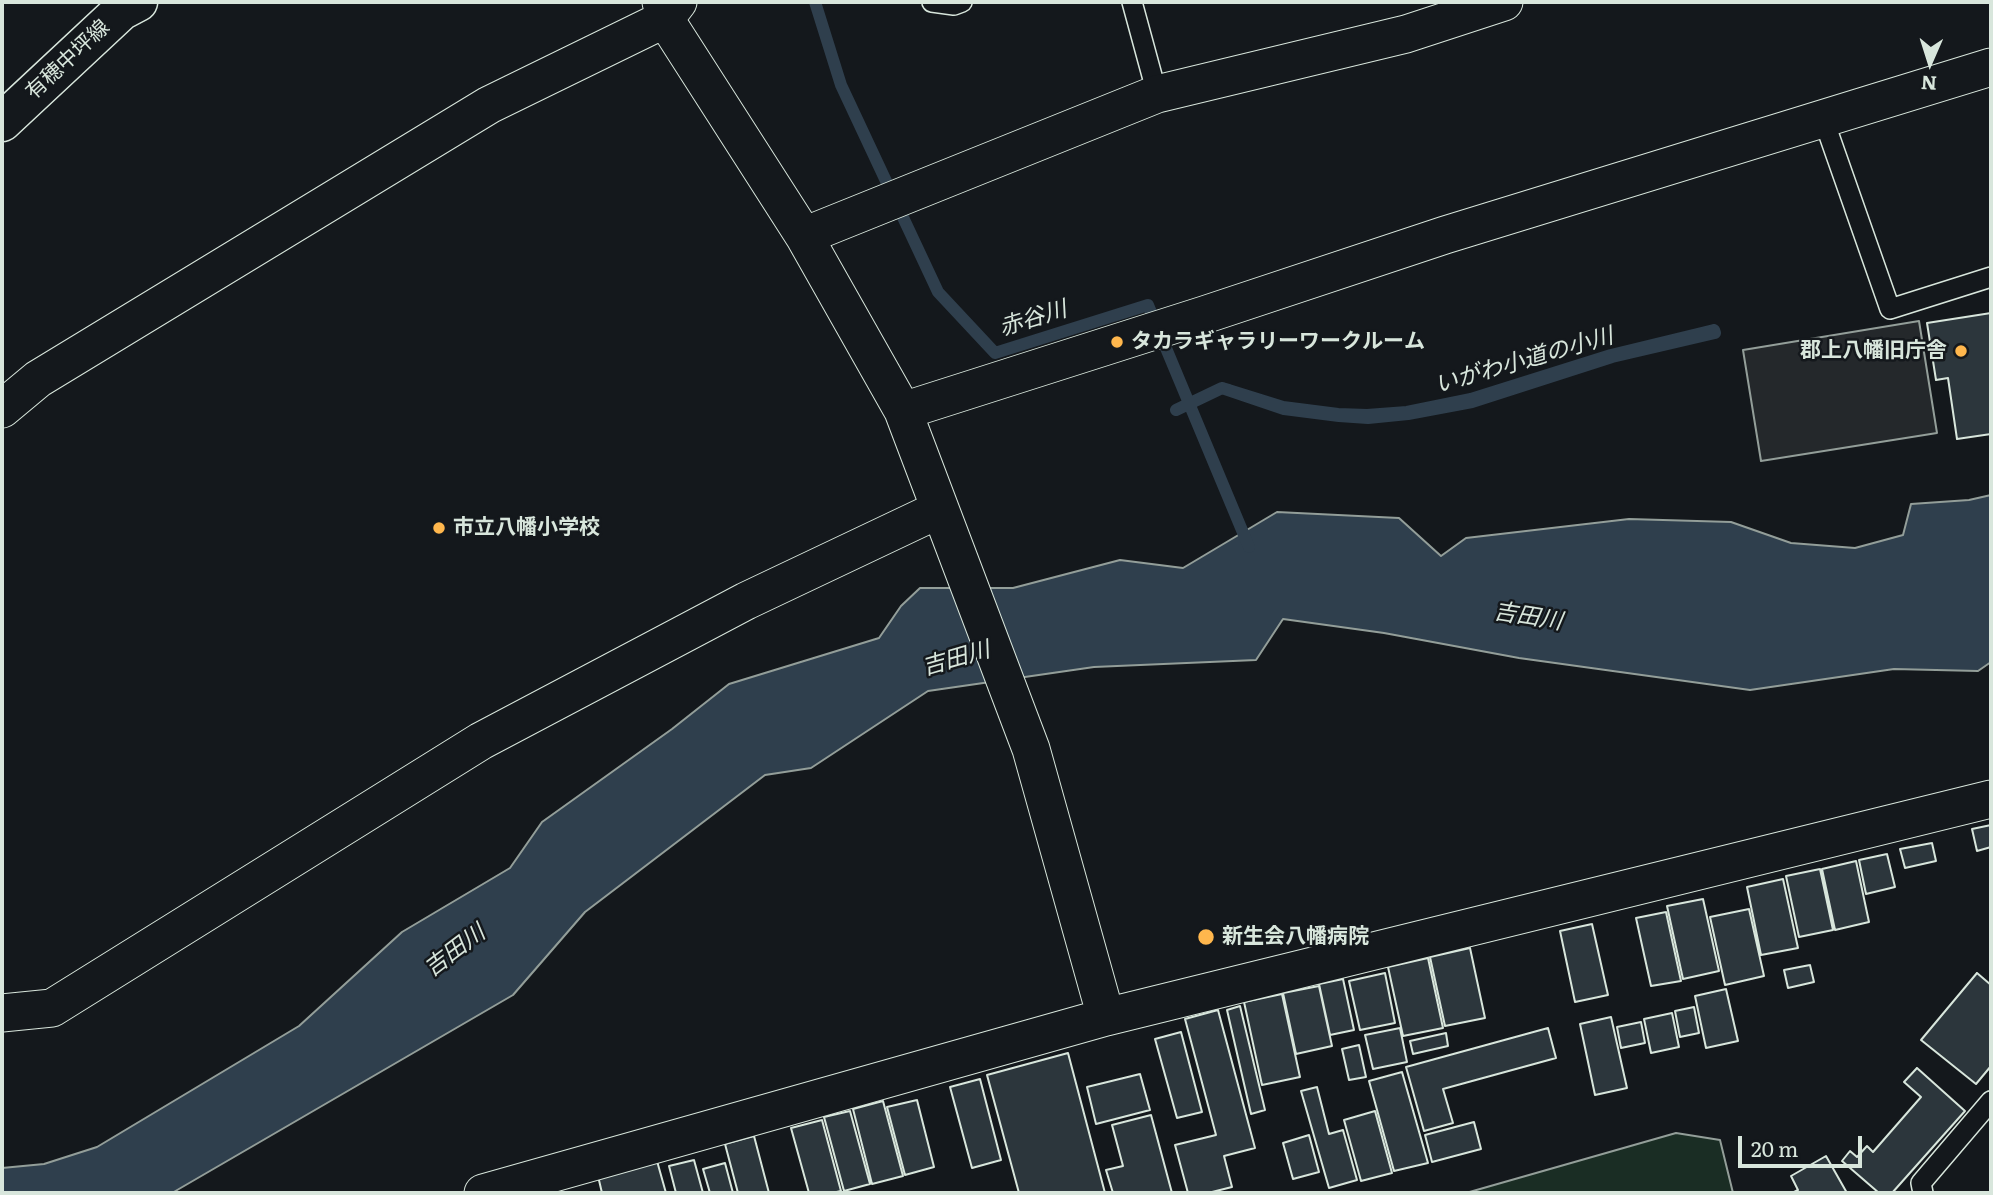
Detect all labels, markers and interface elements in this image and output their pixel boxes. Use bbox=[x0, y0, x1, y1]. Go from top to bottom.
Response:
street label: 有穂中坪線 bbox=[21, 15, 115, 105]
north arrow bbox=[1895, 28, 1965, 98]
text: N bbox=[1920, 70, 1938, 98]
water label: 赤谷川 bbox=[996, 296, 1070, 342]
water label: いがわ小道の小川 bbox=[1432, 322, 1616, 400]
place label: タカラギャラリーワークルーム bbox=[1131, 329, 1425, 355]
marker: タカラギャラリーワークルーム bbox=[1109, 334, 1125, 350]
place label: 郡上八幡旧庁舎 bbox=[1800, 338, 1947, 364]
marker: 郡上八幡旧庁舎 bbox=[1953, 343, 1969, 359]
place label: 市立八幡小学校 bbox=[453, 515, 600, 541]
marker: 市立八幡小学校 bbox=[431, 520, 447, 536]
water label: 吉田川 bbox=[1492, 598, 1564, 636]
water label: 吉田川 bbox=[919, 636, 993, 682]
water label: 吉田川 bbox=[419, 919, 491, 983]
place label: 新生会八幡病院 bbox=[1222, 924, 1369, 950]
marker: 新生会八幡病院 bbox=[1196, 927, 1216, 947]
scale bar bbox=[1741, 1122, 1865, 1166]
text: 20 m bbox=[1751, 1132, 1798, 1163]

